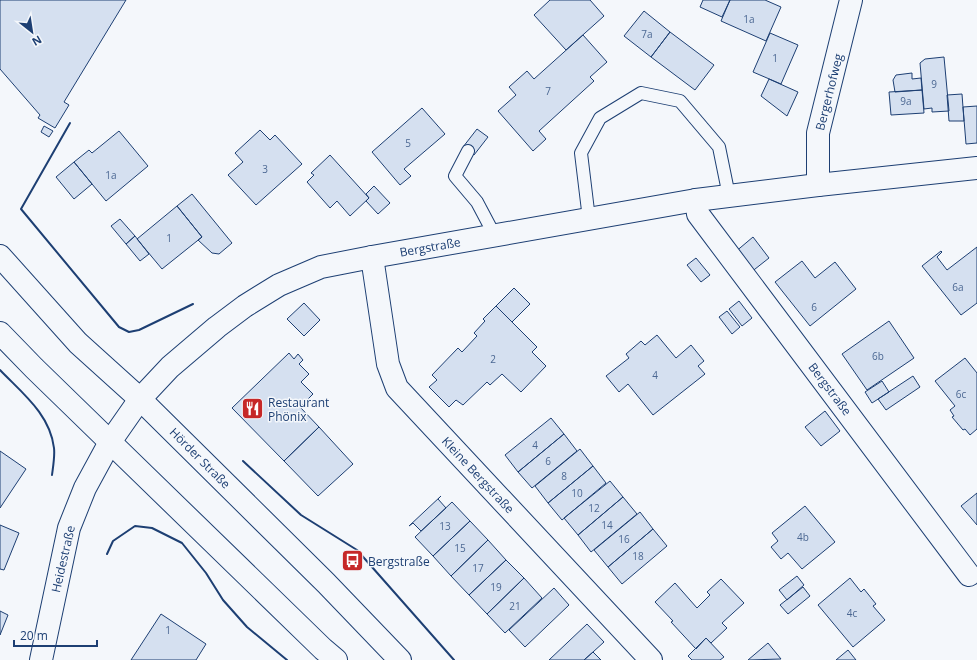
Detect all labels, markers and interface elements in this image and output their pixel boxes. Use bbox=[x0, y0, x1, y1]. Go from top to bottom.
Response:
north arrow bbox=[12, 12, 52, 52]
house number: 1a bbox=[743, 12, 755, 26]
house number: 7a bbox=[641, 27, 653, 41]
text: N bbox=[30, 32, 45, 50]
house number: 1 bbox=[772, 51, 778, 65]
street label: Bergerhofweg bbox=[811, 51, 847, 132]
house number: 9 bbox=[931, 77, 937, 91]
house number: 7 bbox=[545, 84, 551, 98]
house number: 9a bbox=[900, 94, 912, 108]
house number: 5 bbox=[405, 136, 411, 150]
house number: 3 bbox=[262, 162, 268, 176]
house number: 1a bbox=[105, 168, 117, 182]
house number: 1 bbox=[166, 231, 172, 245]
street label: Bergstraße bbox=[398, 233, 462, 261]
house number: 6a bbox=[952, 280, 964, 294]
house number: 6 bbox=[811, 300, 817, 314]
house number: 6b bbox=[872, 349, 884, 363]
house number: 2 bbox=[490, 352, 496, 366]
street label: Bergstraße bbox=[805, 359, 856, 419]
house number: 4 bbox=[652, 368, 658, 382]
house number: 6c bbox=[956, 387, 966, 401]
place label: Restaurant Phönix bbox=[268, 394, 329, 425]
restaurant icon: Restaurant Phönix bbox=[240, 396, 266, 422]
street label: Hörder Straße bbox=[166, 424, 234, 492]
street label: Kleine Bergstraße bbox=[438, 433, 518, 517]
house number: 4 bbox=[532, 438, 538, 452]
house number: 6 bbox=[545, 454, 551, 468]
house number: 8 bbox=[561, 469, 567, 483]
house number: 10 bbox=[571, 486, 583, 500]
house number: 12 bbox=[588, 501, 600, 515]
house number: 14 bbox=[601, 518, 613, 532]
house number: 13 bbox=[439, 519, 451, 533]
street label: Heidestraße bbox=[47, 523, 79, 594]
house number: 4b bbox=[797, 530, 809, 544]
house number: 16 bbox=[618, 532, 630, 546]
house number: 15 bbox=[454, 541, 466, 555]
bus stop icon: Bergstraße bbox=[339, 548, 365, 574]
house number: 18 bbox=[632, 549, 644, 563]
place label: Bergstraße bbox=[368, 553, 430, 570]
house number: 17 bbox=[472, 561, 484, 575]
house number: 19 bbox=[490, 580, 502, 594]
house number: 21 bbox=[509, 599, 521, 613]
house number: 4c bbox=[847, 606, 857, 620]
scale bar bbox=[14, 622, 97, 648]
house number: 1 bbox=[165, 623, 171, 637]
text: 20 m bbox=[20, 627, 48, 644]

